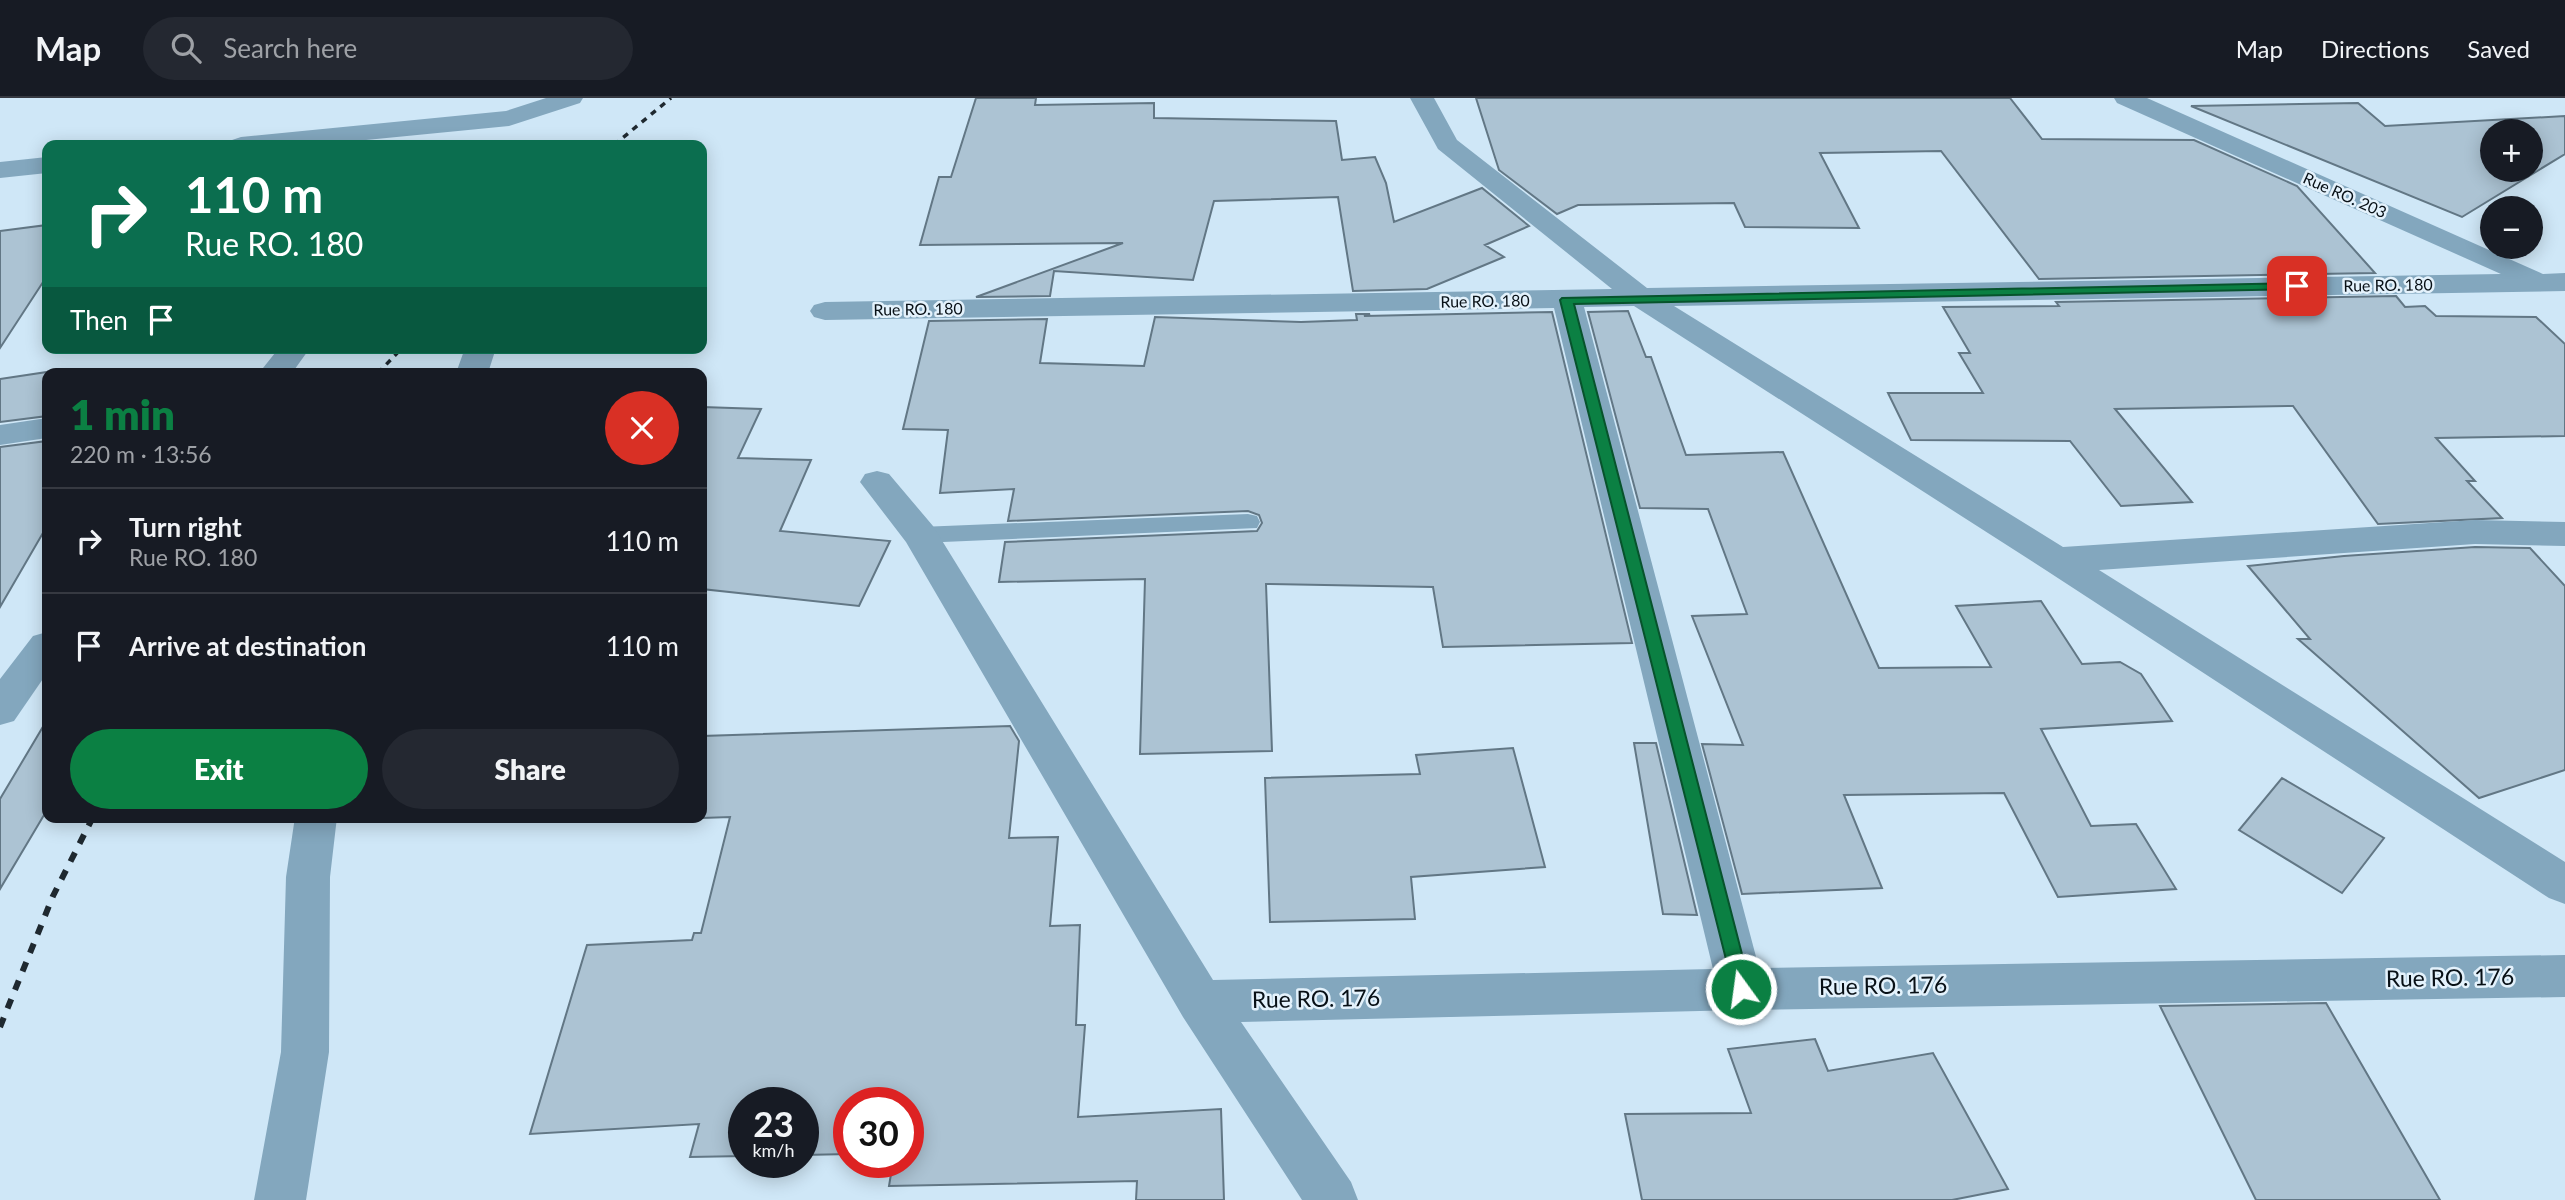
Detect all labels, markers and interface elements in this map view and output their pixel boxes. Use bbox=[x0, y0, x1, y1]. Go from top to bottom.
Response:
search box bbox=[143, 17, 633, 80]
text: Map bbox=[35, 28, 101, 68]
icon: search bbox=[167, 29, 205, 67]
text: Search here bbox=[223, 32, 357, 64]
text: Map bbox=[2236, 34, 2283, 63]
text: Directions bbox=[2321, 34, 2429, 63]
text: Saved bbox=[2467, 34, 2530, 63]
map controls bbox=[2480, 119, 2543, 259]
button: + bbox=[2480, 119, 2543, 182]
text: 110 m bbox=[185, 165, 323, 223]
icon: right bbox=[70, 168, 161, 259]
street label: Rue RO. 203 bbox=[2301, 168, 2390, 221]
button: − bbox=[2480, 196, 2543, 259]
text: Rue RO. 180 bbox=[185, 224, 363, 263]
pin bbox=[2267, 256, 2327, 316]
icon: arrive bbox=[2278, 267, 2316, 305]
street label: Rue RO. 180 bbox=[2343, 274, 2433, 295]
street label: Rue RO. 180 bbox=[1440, 290, 1530, 311]
street label: Rue RO. 180 bbox=[873, 298, 963, 319]
icon: arrive bbox=[142, 301, 180, 339]
text: Then bbox=[70, 304, 128, 336]
text: 1 min bbox=[70, 389, 175, 439]
button: close bbox=[605, 391, 679, 465]
text: 220 m · 13:56 bbox=[70, 440, 212, 468]
text: Turn right bbox=[129, 511, 242, 543]
icon: right bbox=[70, 522, 108, 560]
text: 110 m bbox=[606, 525, 679, 557]
text: Rue RO. 180 bbox=[129, 543, 257, 571]
icon: arrive bbox=[70, 627, 108, 665]
text: Arrive at destination bbox=[129, 630, 366, 662]
text: 110 m bbox=[606, 630, 679, 662]
button: Exit bbox=[70, 729, 368, 809]
button: Share bbox=[382, 729, 679, 809]
position arrow bbox=[1704, 952, 1778, 1026]
street label: Rue RO. 176 bbox=[2386, 962, 2514, 992]
street label: Rue RO. 176 bbox=[1819, 970, 1947, 1000]
street label: Rue RO. 176 bbox=[1252, 983, 1380, 1013]
speed limit sign: 30 bbox=[833, 1087, 924, 1178]
text: 23 bbox=[753, 1102, 794, 1144]
text: km/h bbox=[752, 1139, 795, 1161]

